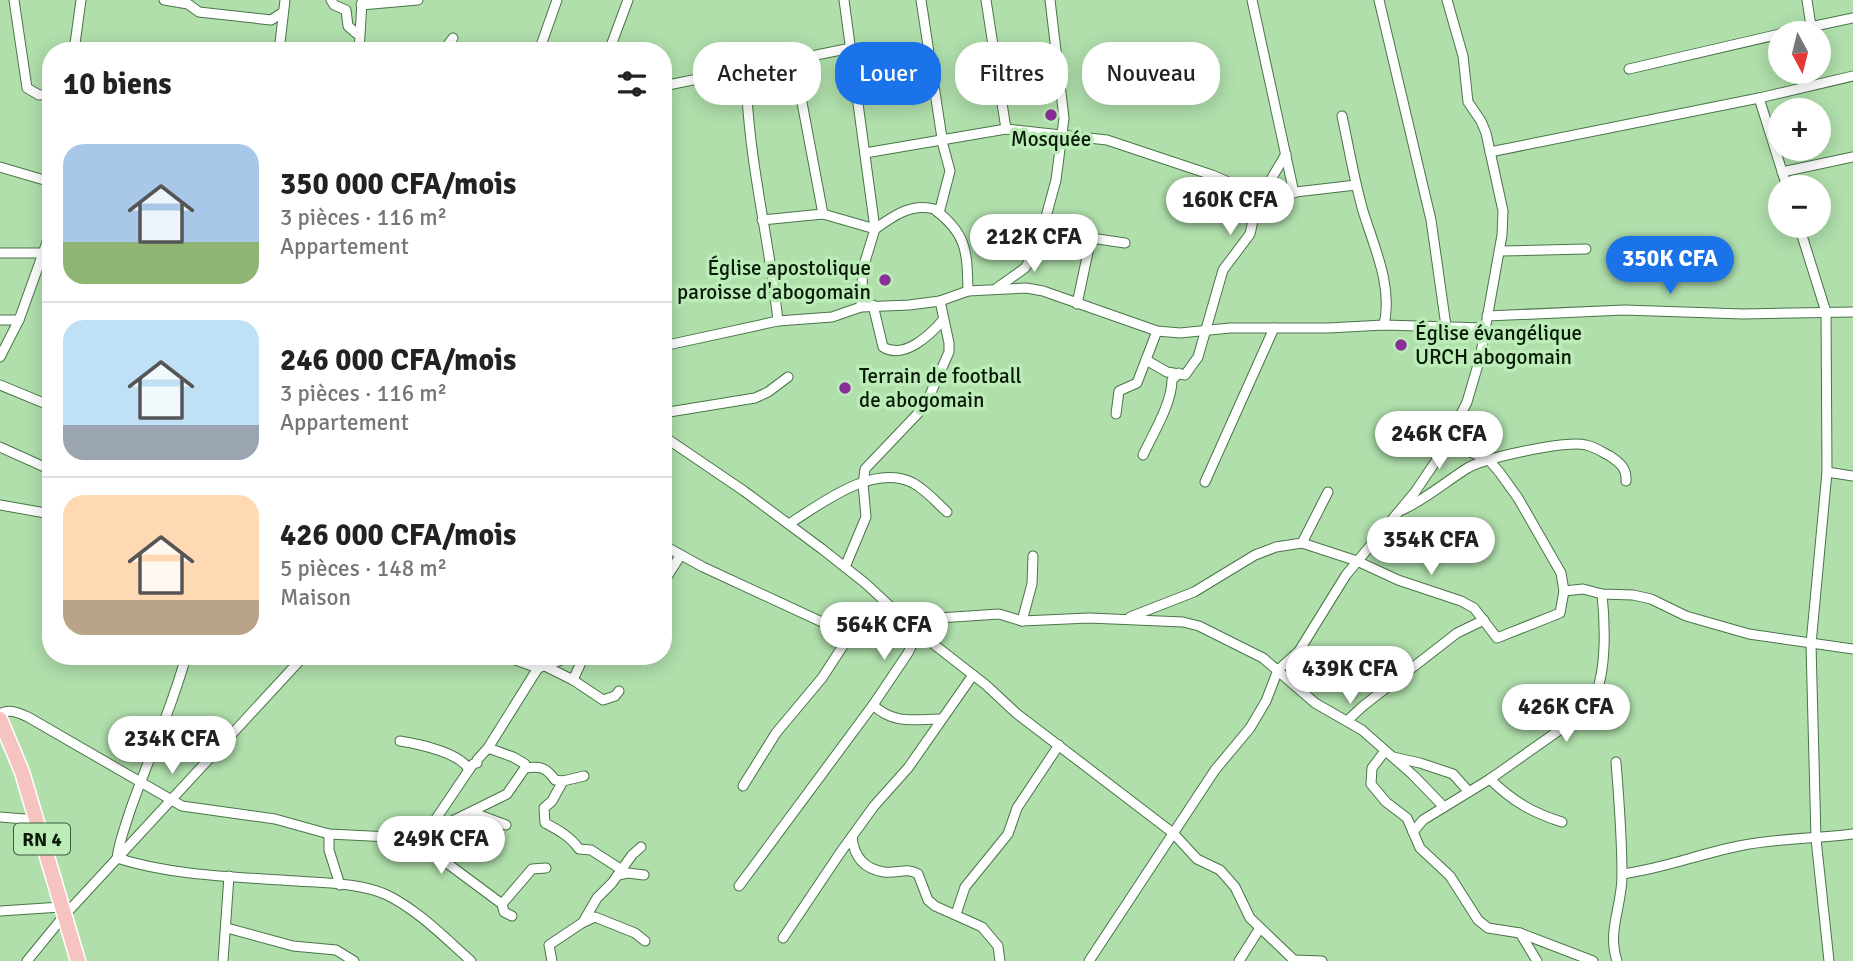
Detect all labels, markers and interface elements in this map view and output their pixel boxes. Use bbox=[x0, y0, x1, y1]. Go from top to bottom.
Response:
north arrow bbox=[1768, 21, 1830, 84]
map controls bbox=[1768, 21, 1831, 238]
chip: Acheter bbox=[693, 42, 821, 105]
chip: Louer bbox=[835, 42, 941, 105]
chip: Filtres bbox=[955, 42, 1068, 105]
chip: Nouveau bbox=[1082, 42, 1220, 105]
icon: filters bbox=[613, 65, 651, 103]
text: 10 biens bbox=[63, 66, 172, 103]
button: + bbox=[1768, 98, 1831, 161]
marker: Mosquée bbox=[1043, 107, 1059, 123]
place label: Mosquée bbox=[1011, 126, 1091, 152]
text: 350 000 CFA/mois bbox=[280, 166, 516, 203]
icon: home bbox=[119, 172, 203, 256]
button: − bbox=[1768, 175, 1831, 238]
pin: 160K CFA bbox=[1158, 177, 1302, 237]
text: 160K CFA bbox=[1182, 185, 1278, 214]
text: 3 pièces · 116 m² bbox=[280, 203, 447, 232]
pin: 212K CFA bbox=[962, 215, 1106, 274]
text: 212K CFA bbox=[986, 222, 1082, 251]
text: Appartement bbox=[280, 232, 409, 261]
pin: 350K CFA bbox=[1598, 236, 1742, 296]
text: 350K CFA bbox=[1622, 244, 1718, 273]
place label: Église apostolique paroisse d'abogomain bbox=[677, 255, 871, 305]
marker: Église apostolique paroisse d'abogomain bbox=[877, 272, 893, 288]
place label: Église évangélique URCH abogomain bbox=[1415, 320, 1582, 370]
marker: Église évangélique URCH abogomain bbox=[1393, 337, 1409, 353]
text: 246 000 CFA/mois bbox=[280, 342, 516, 379]
icon: home bbox=[119, 348, 203, 432]
place label: Terrain de football de abogomain bbox=[859, 363, 1022, 413]
text: 3 pièces · 116 m² bbox=[280, 379, 447, 408]
marker: Terrain de football de abogomain bbox=[837, 380, 853, 396]
text: Appartement bbox=[280, 408, 409, 437]
pin: 246K CFA bbox=[1367, 412, 1511, 471]
text: 246K CFA bbox=[1391, 419, 1487, 448]
text: 426 000 CFA/mois bbox=[280, 517, 516, 554]
pin: 354K CFA bbox=[1359, 518, 1503, 577]
icon: home bbox=[119, 523, 203, 607]
text: 354K CFA bbox=[1383, 525, 1479, 554]
text: 5 pièces · 148 m² bbox=[280, 554, 447, 583]
text: Maison bbox=[280, 583, 351, 612]
pin: 564K CFA bbox=[812, 602, 956, 662]
text: 564K CFA bbox=[836, 610, 932, 639]
pin: 439K CFA bbox=[1278, 646, 1422, 706]
text: 439K CFA bbox=[1302, 654, 1398, 683]
pin: 426K CFA bbox=[1494, 684, 1638, 744]
text: 426K CFA bbox=[1518, 692, 1614, 721]
pin: 234K CFA bbox=[100, 716, 244, 776]
text: 234K CFA bbox=[124, 724, 220, 753]
pin: 249K CFA bbox=[369, 816, 513, 876]
road number: RN 4 bbox=[14, 824, 70, 854]
text: 249K CFA bbox=[393, 824, 489, 853]

